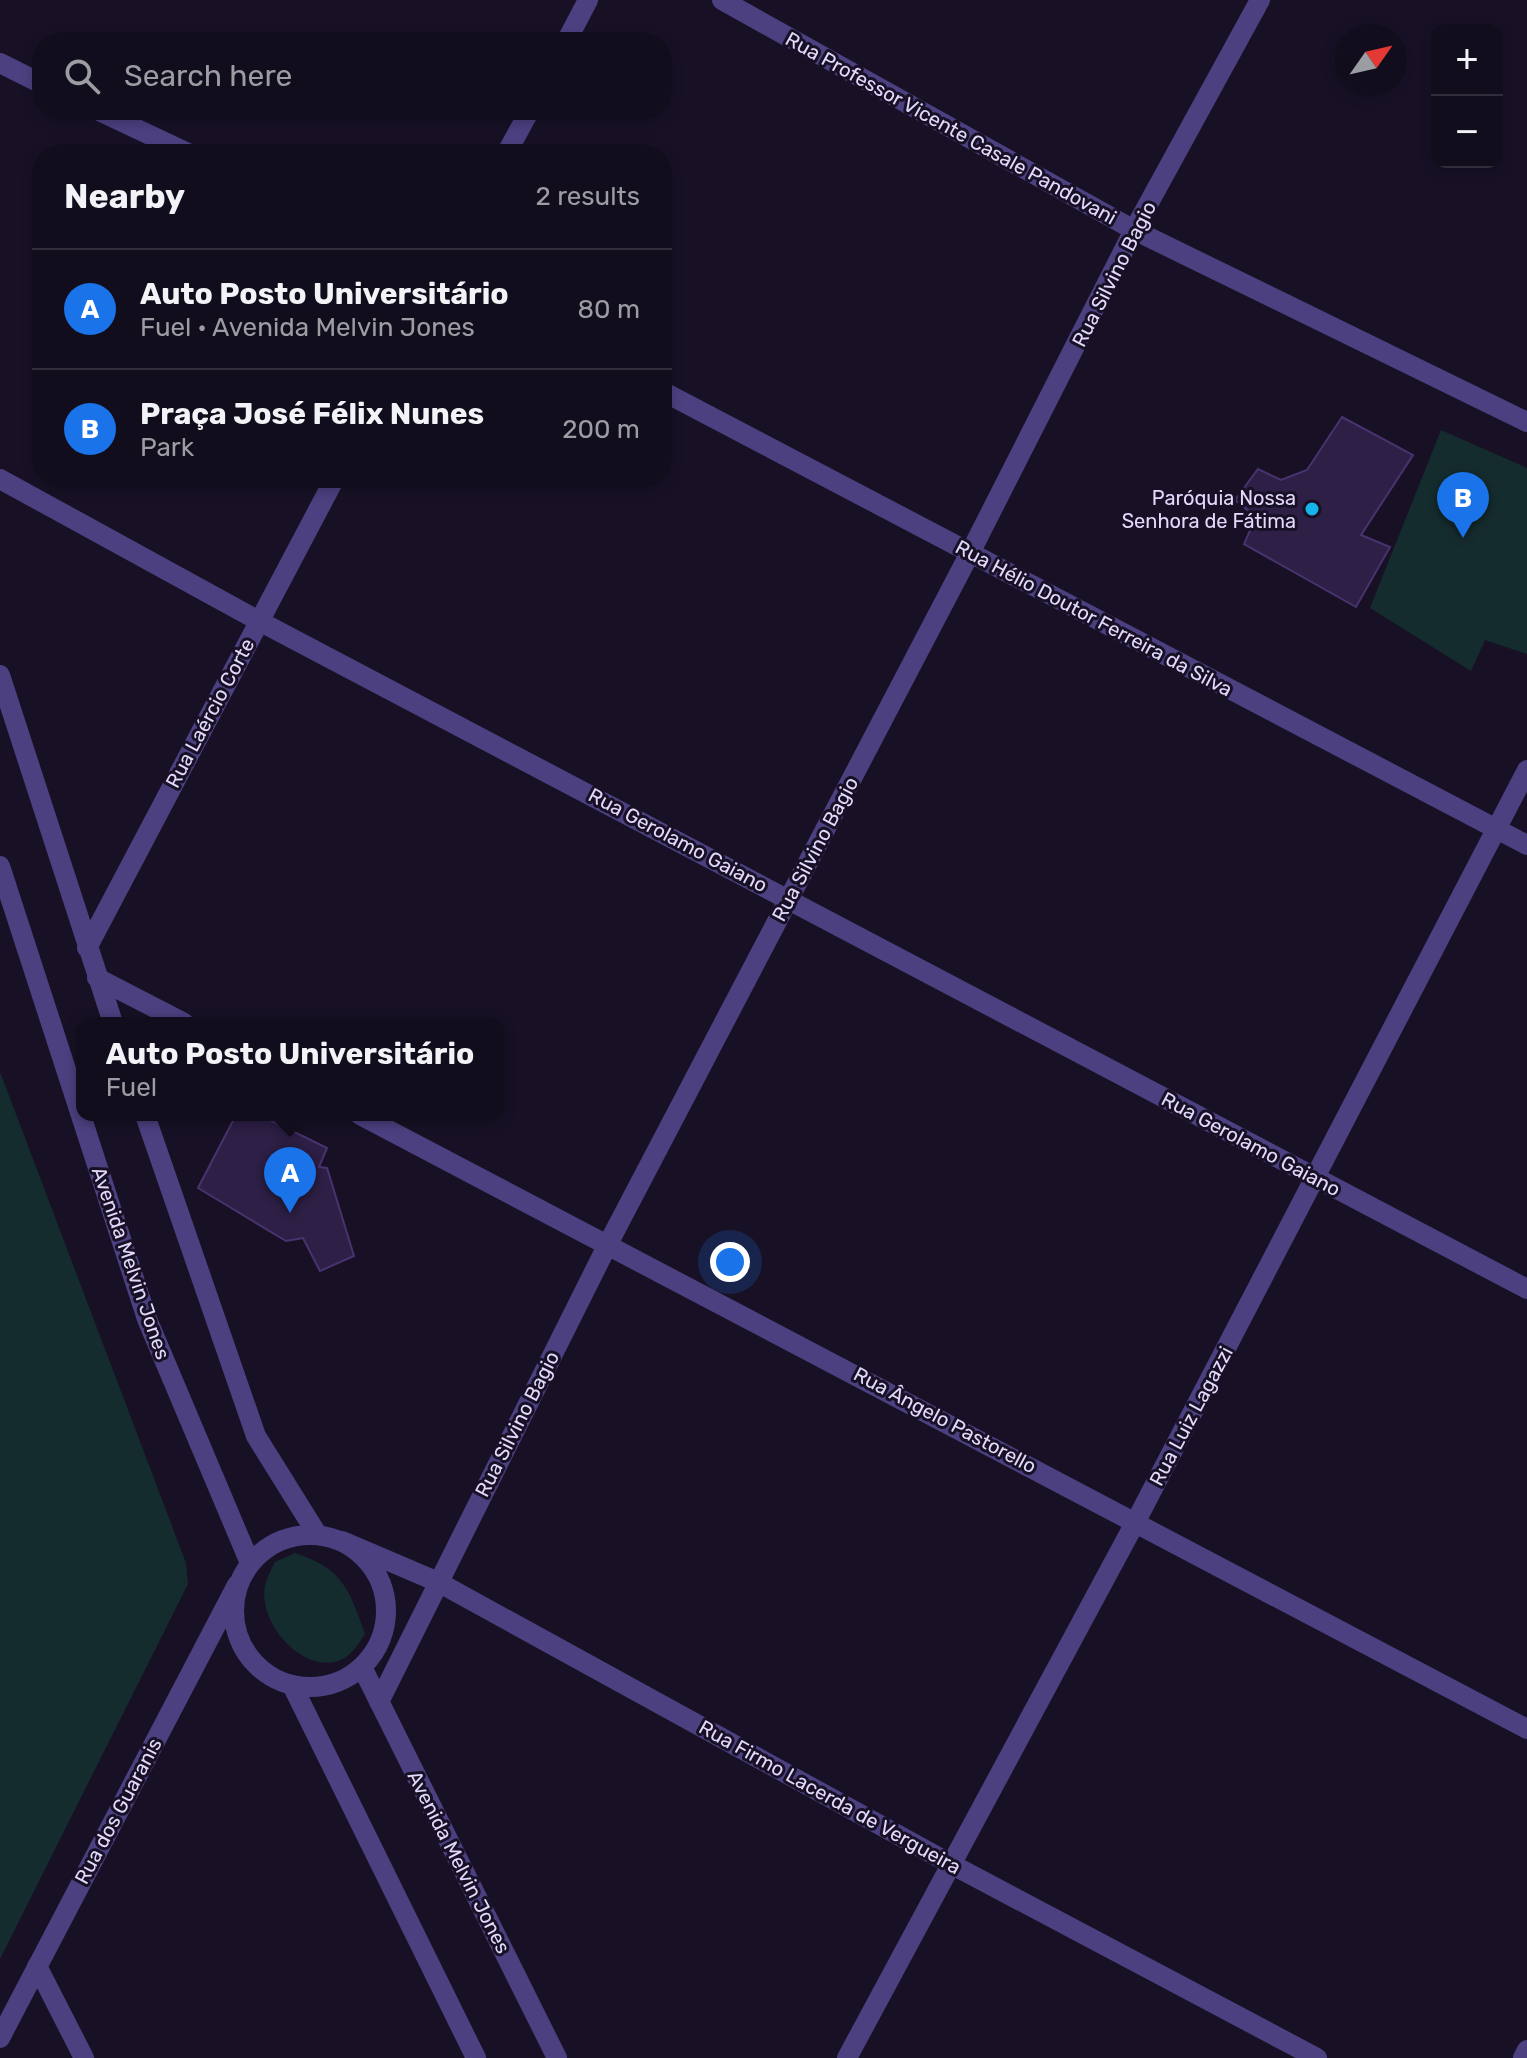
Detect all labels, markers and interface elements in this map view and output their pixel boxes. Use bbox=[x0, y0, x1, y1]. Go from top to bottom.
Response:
north arrow bbox=[1335, 24, 1407, 96]
map controls bbox=[1431, 24, 1503, 168]
button: + bbox=[1431, 24, 1503, 96]
street label: Rua Professor Vicente Casale Pandovani bbox=[781, 27, 1121, 229]
search box bbox=[32, 32, 672, 120]
icon: search bbox=[60, 54, 104, 98]
text: Search here bbox=[124, 58, 292, 94]
button: − bbox=[1431, 96, 1503, 168]
text: Nearby bbox=[64, 176, 185, 217]
text: 2 results bbox=[536, 181, 640, 212]
street label: Rua Silvino Bagio bbox=[1067, 197, 1161, 351]
text: Auto Posto Universitário bbox=[140, 276, 509, 312]
text: A bbox=[81, 294, 99, 325]
text: 80 m bbox=[577, 294, 640, 325]
text: Fuel · Avenida Melvin Jones bbox=[140, 312, 475, 343]
text: Praça José Félix Nunes bbox=[140, 396, 484, 432]
text: B bbox=[81, 414, 99, 445]
text: 200 m bbox=[562, 414, 640, 445]
text: Park bbox=[140, 432, 194, 463]
pin: B bbox=[1437, 472, 1489, 538]
place label: Paróquia Nossa Senhora de Fátima bbox=[1122, 486, 1296, 533]
marker: Paróquia Nossa Senhora de Fátima bbox=[1303, 500, 1321, 518]
street label: Rua Hélio Doutor Ferreira da Silva bbox=[951, 535, 1237, 701]
street label: Rua Laércio Corte bbox=[161, 634, 259, 792]
street label: Rua Silvino Bagio bbox=[767, 773, 863, 925]
street label: Rua Gerolamo Gaiano bbox=[585, 783, 771, 897]
popup bbox=[76, 1017, 504, 1121]
text: Auto Posto Universitário bbox=[106, 1036, 474, 1072]
text: Fuel bbox=[106, 1072, 157, 1103]
street label: Rua Gerolamo Gaiano bbox=[1158, 1087, 1344, 1201]
pin: A bbox=[264, 1147, 316, 1213]
street label: Avenida Melvin Jones bbox=[87, 1164, 175, 1362]
your location bbox=[710, 1242, 750, 1282]
street label: Rua Luiz Lagazzi bbox=[1144, 1342, 1238, 1490]
street label: Rua Silvino Bagio bbox=[470, 1347, 564, 1501]
street label: Rua Ângelo Pastorello bbox=[850, 1362, 1040, 1478]
street label: Rua Firmo Lacerda de Vergueira bbox=[695, 1715, 965, 1879]
street label: Rua dos Guaranis bbox=[69, 1734, 167, 1888]
street label: Avenida Melvin Jones bbox=[402, 1767, 516, 1957]

